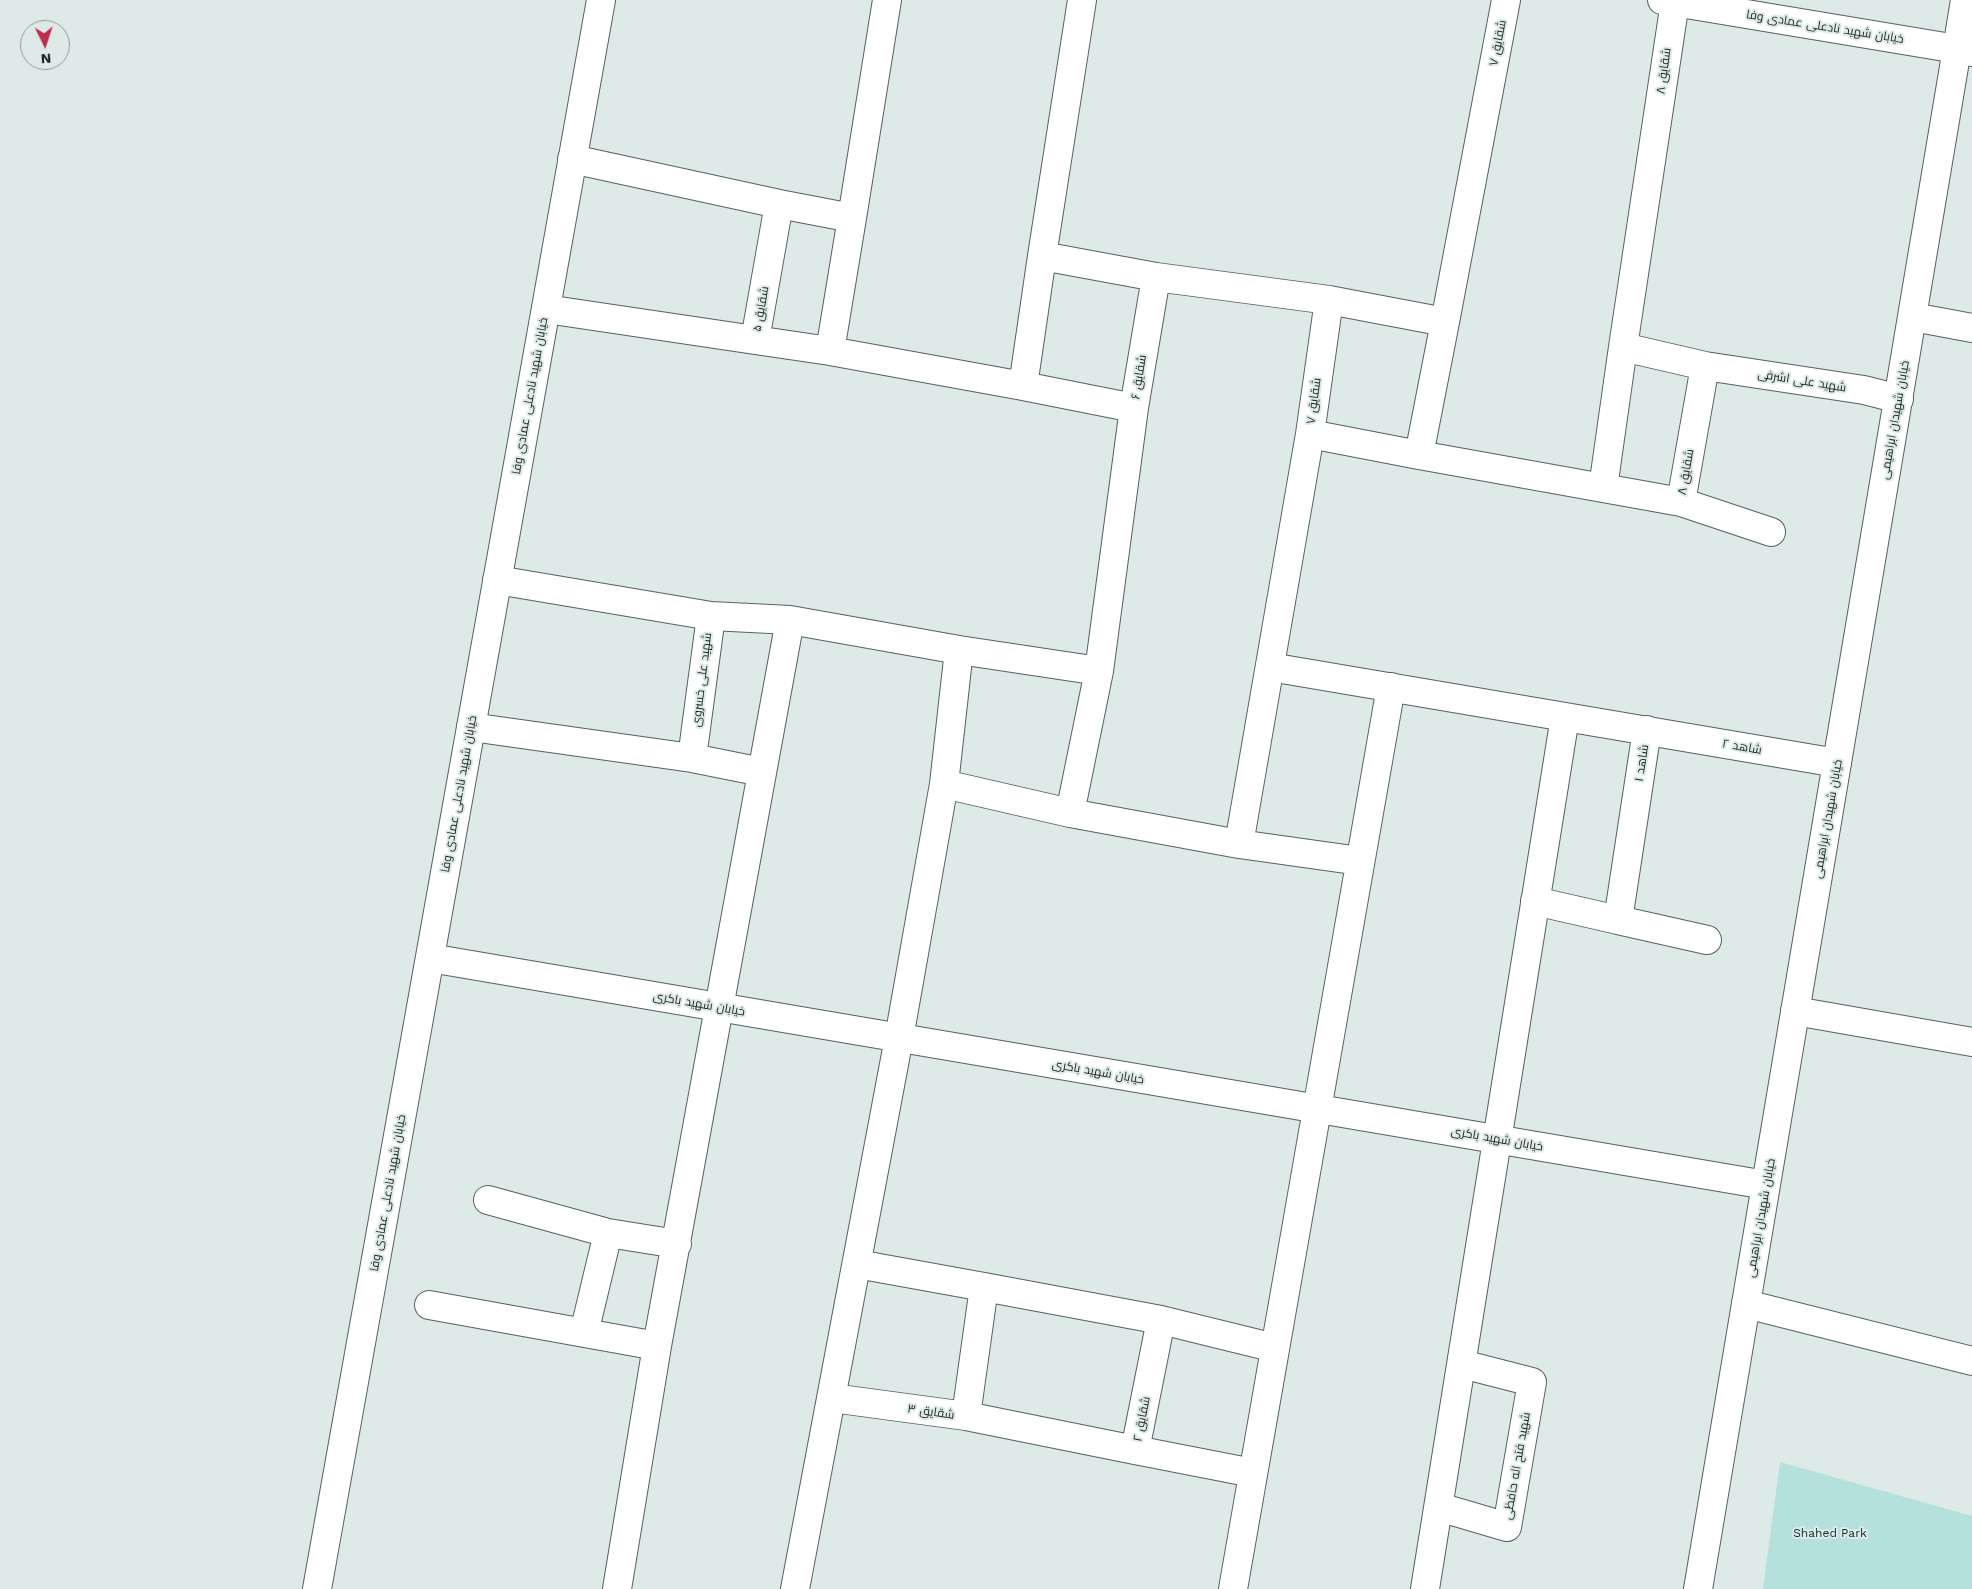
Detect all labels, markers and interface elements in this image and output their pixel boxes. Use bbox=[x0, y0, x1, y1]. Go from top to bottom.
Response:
street label: خیابان شهید نادعلی عمادی وفا bbox=[1745, 7, 1905, 47]
street label: شقایق ۷ bbox=[1486, 19, 1510, 67]
north arrow bbox=[20, 20, 70, 70]
street label: شقایق ۸ bbox=[1654, 47, 1674, 95]
text: N bbox=[40, 51, 52, 67]
street label: شقایق ۵ bbox=[750, 285, 772, 333]
street label: خیابان شهید نادعلی عمادی وفا bbox=[509, 316, 551, 476]
street label: شقایق ۶ bbox=[1128, 354, 1150, 400]
street label: خیابان شهیدان ابراهیمی bbox=[1877, 359, 1913, 481]
street label: شهید علی اشرفی bbox=[1757, 367, 1847, 395]
street label: شقایق ۷ bbox=[1304, 377, 1324, 425]
street label: شقایق ۸ bbox=[1675, 448, 1697, 496]
street label: شهید علی خسروی bbox=[689, 632, 715, 728]
street label: خیابان شهید نادعلی عمادی وفا bbox=[438, 714, 480, 874]
street label: شاهد ۲ bbox=[1721, 736, 1763, 758]
street label: شاهد ۱ bbox=[1632, 743, 1652, 783]
street label: خیابان شهیدان ابراهیمی bbox=[1810, 758, 1846, 880]
street label: خیابان شهید باکری bbox=[652, 989, 746, 1019]
street label: خیابان شهید باکری bbox=[1051, 1057, 1145, 1087]
street label: خیابان شهید نادعلی عمادی وفا bbox=[367, 1113, 409, 1273]
street label: خیابان شهید باکری bbox=[1450, 1124, 1544, 1154]
street label: خیابان شهیدان ابراهیمی bbox=[1743, 1157, 1779, 1279]
street label: شقایق ۲ bbox=[1131, 1395, 1153, 1443]
street label: شقایق ۳ bbox=[907, 1402, 955, 1422]
street label: شهید فتح اله حافظی bbox=[1500, 1411, 1534, 1521]
park label: Shahed Park bbox=[1793, 1526, 1867, 1540]

